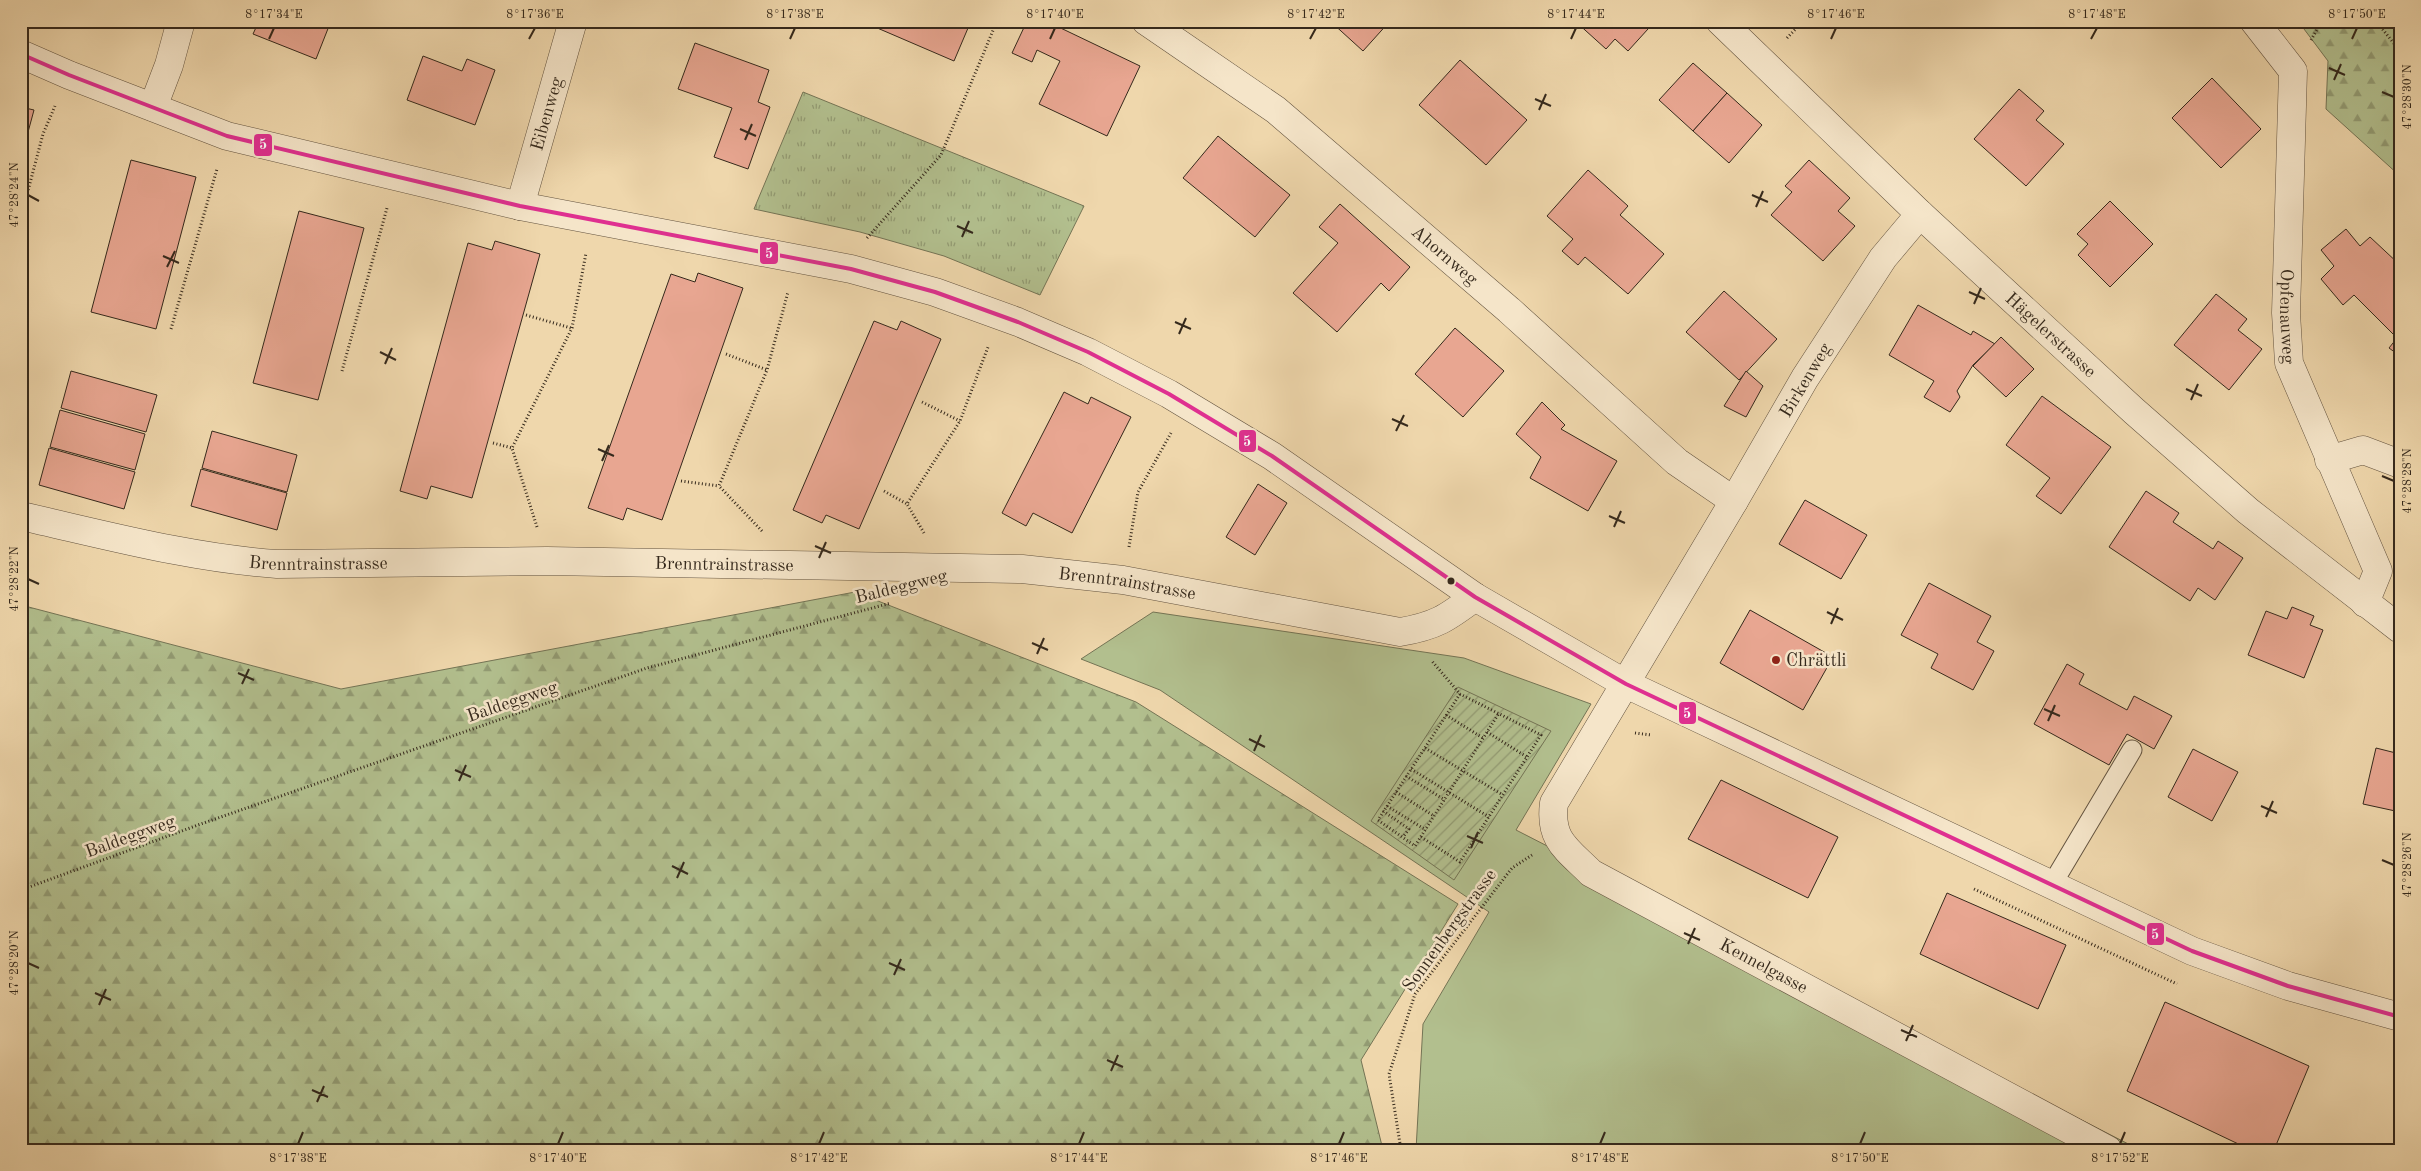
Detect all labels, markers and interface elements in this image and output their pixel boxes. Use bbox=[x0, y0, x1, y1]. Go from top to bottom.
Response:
text: 8°17'50"E bbox=[2328, 8, 2386, 21]
text: 8°17'34"E bbox=[245, 9, 303, 21]
text: 8°17'36"E bbox=[506, 9, 564, 21]
text: 8°17'38"E bbox=[766, 9, 824, 21]
text: 8°17'40"E bbox=[1026, 9, 1084, 21]
text: 8°17'42"E bbox=[1287, 9, 1345, 21]
text: 8°17'44"E bbox=[1547, 9, 1605, 21]
text: 8°17'46"E bbox=[1807, 9, 1865, 21]
text: 8°17'48"E bbox=[2068, 9, 2126, 21]
text: 47°28'30"N bbox=[2402, 64, 2414, 130]
street label: Eibenweg bbox=[528, 75, 567, 153]
line badge: 5 bbox=[253, 133, 273, 157]
text: 5 bbox=[259, 138, 267, 152]
text: 47°28'24"N bbox=[9, 162, 21, 228]
street label: Ahornweg bbox=[1408, 223, 1481, 289]
line badge: 5 bbox=[759, 241, 779, 265]
text: 5 bbox=[765, 247, 773, 261]
street label: Opfenauweg bbox=[2276, 268, 2297, 365]
street label: Hägelerstrasse bbox=[2002, 289, 2099, 381]
street label: Birkenweg bbox=[1777, 340, 1835, 421]
line badge: 5 bbox=[1238, 429, 1257, 453]
text: 5 bbox=[1243, 435, 1251, 449]
text: 47°28'28"N bbox=[2402, 448, 2414, 514]
text: 47°28'22"N bbox=[9, 546, 21, 612]
street label: Brenntrainstrasse bbox=[248, 554, 388, 574]
street label: Brenntrainstrasse bbox=[654, 555, 794, 575]
street label: Brenntrainstrasse bbox=[1057, 565, 1197, 604]
street label: Baldeggweg bbox=[853, 567, 949, 607]
unlabelled marker bbox=[1446, 576, 1456, 586]
place label: Chrättli bbox=[1786, 652, 1847, 670]
marker: Chrättli bbox=[1770, 654, 1782, 666]
street label: Baldeggweg bbox=[465, 678, 560, 726]
line badge: 5 bbox=[1678, 701, 1697, 725]
text: 5 bbox=[1683, 707, 1691, 721]
street label: Baldeggweg bbox=[83, 812, 178, 862]
text: 47°28'26"N bbox=[2402, 832, 2414, 898]
street label: Sonnenbergstrasse bbox=[1399, 866, 1500, 995]
line badge: 5 bbox=[2146, 922, 2165, 946]
text: 5 bbox=[2151, 928, 2159, 942]
text: 47°28'20"N bbox=[9, 930, 21, 996]
street label: Kennelgasse bbox=[1716, 936, 1810, 997]
text: 8°17'50"E bbox=[1831, 1152, 1889, 1165]
text: 8°17'52"E bbox=[2091, 1152, 2149, 1165]
text: 8°17'38"E bbox=[269, 1153, 327, 1165]
text: 8°17'40"E bbox=[529, 1153, 587, 1165]
text: 8°17'42"E bbox=[790, 1153, 848, 1165]
text: 8°17'44"E bbox=[1050, 1153, 1108, 1165]
text: 8°17'46"E bbox=[1310, 1153, 1368, 1165]
text: 8°17'48"E bbox=[1571, 1153, 1629, 1165]

